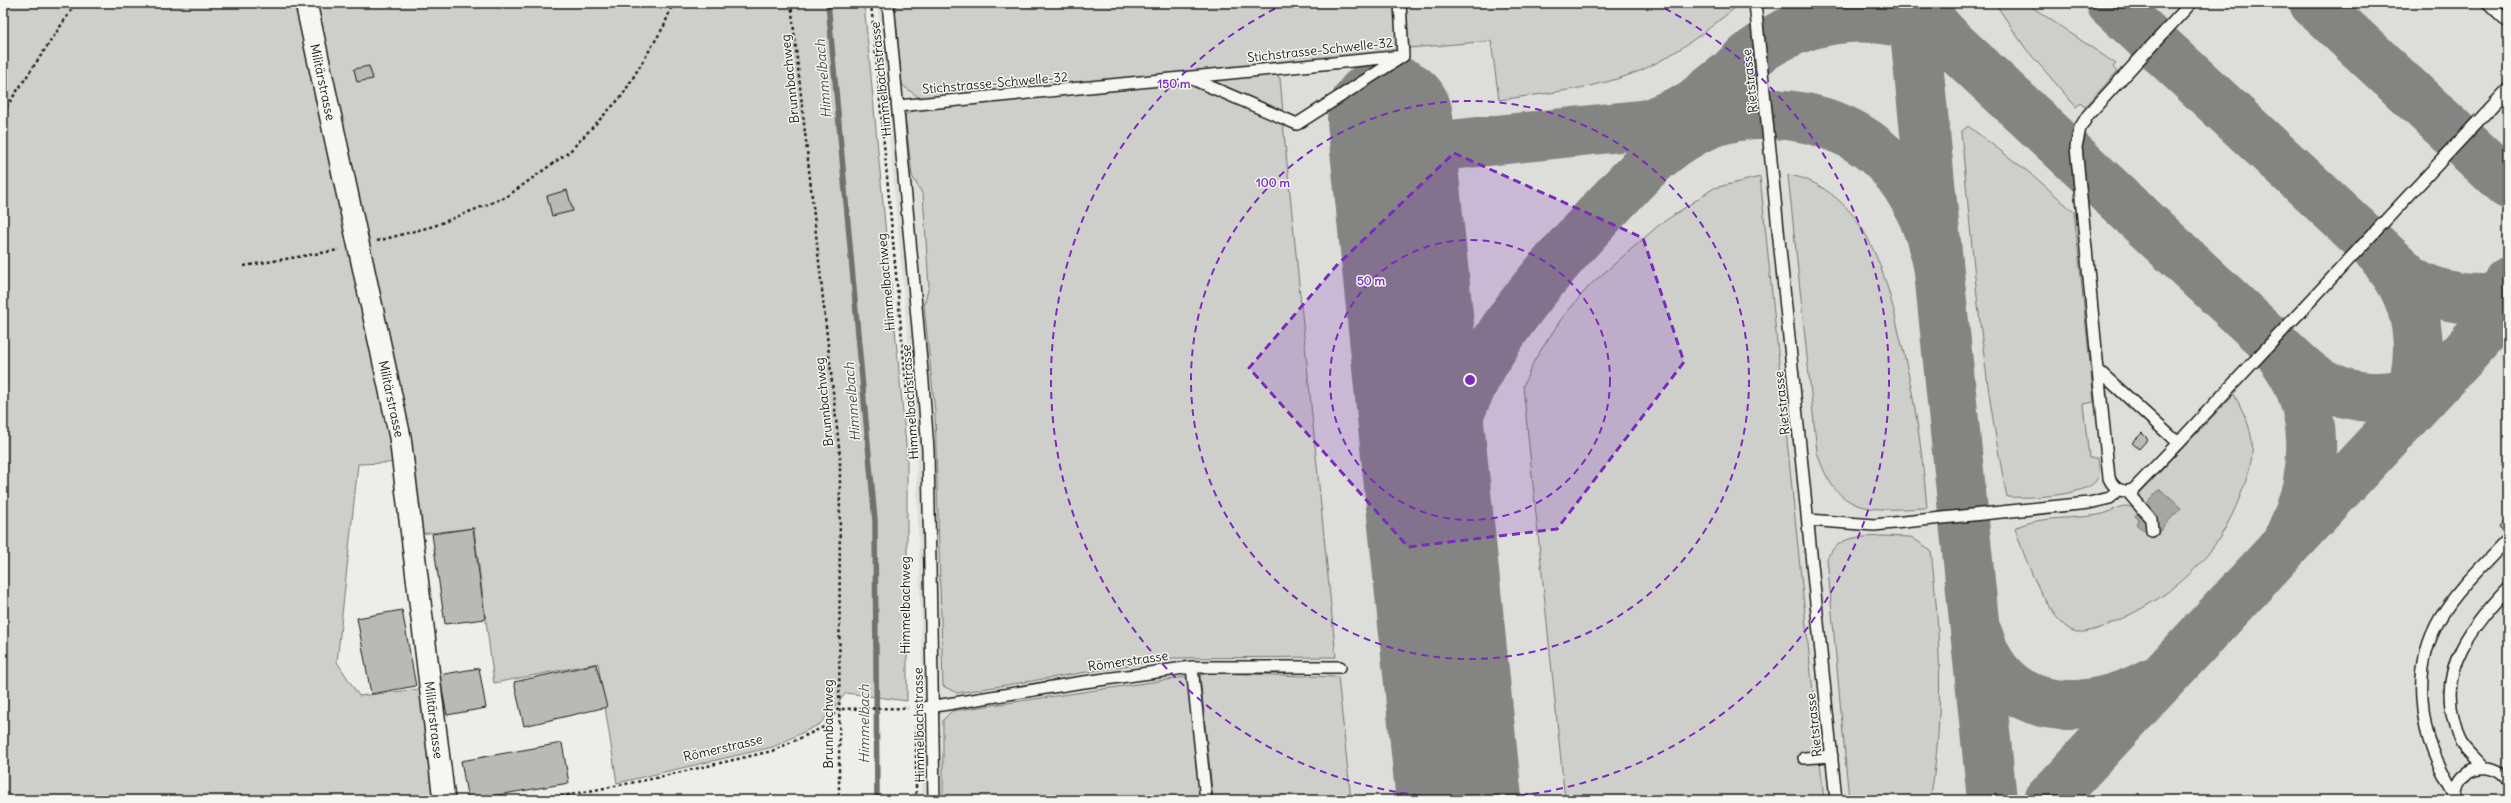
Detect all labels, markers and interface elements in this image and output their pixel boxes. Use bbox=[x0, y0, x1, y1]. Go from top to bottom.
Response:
street label: Himmelbachstrasse bbox=[867, 21, 895, 137]
street label: Brunnbachweg bbox=[777, 34, 803, 124]
street label: Stichstrasse-Schwelle-32 bbox=[1246, 34, 1394, 66]
water label: Himmelbach bbox=[810, 38, 835, 119]
street label: Militärstrasse bbox=[307, 42, 340, 122]
street label: Rietstrasse bbox=[1738, 48, 1762, 114]
street label: Stichstrasse-Schwelle-32 bbox=[921, 68, 1069, 98]
text: 150 m bbox=[1158, 76, 1191, 91]
text: 100 m bbox=[1256, 175, 1290, 190]
street label: Himmelbachweg bbox=[873, 232, 899, 332]
text: 50 m bbox=[1357, 273, 1386, 288]
street label: Himmelbachstrasse bbox=[897, 344, 923, 460]
street label: Brunnbachweg bbox=[811, 357, 837, 447]
street label: Militärstrasse bbox=[375, 359, 408, 439]
water label: Himmelbach bbox=[839, 361, 864, 442]
street label: Rietstrasse bbox=[1770, 370, 1794, 436]
centre of rings bbox=[1463, 373, 1477, 387]
street label: Himmelbachweg bbox=[897, 556, 914, 654]
street label: Römerstrasse bbox=[1087, 647, 1169, 675]
street label: Himmelbachstrasse bbox=[909, 667, 929, 783]
street label: Brunnbachweg bbox=[820, 679, 837, 769]
street label: Militärstrasse bbox=[421, 680, 447, 760]
water label: Himmelbach bbox=[855, 683, 873, 764]
street label: Rietstrasse bbox=[1802, 692, 1826, 758]
street label: Römerstrasse bbox=[682, 731, 764, 765]

